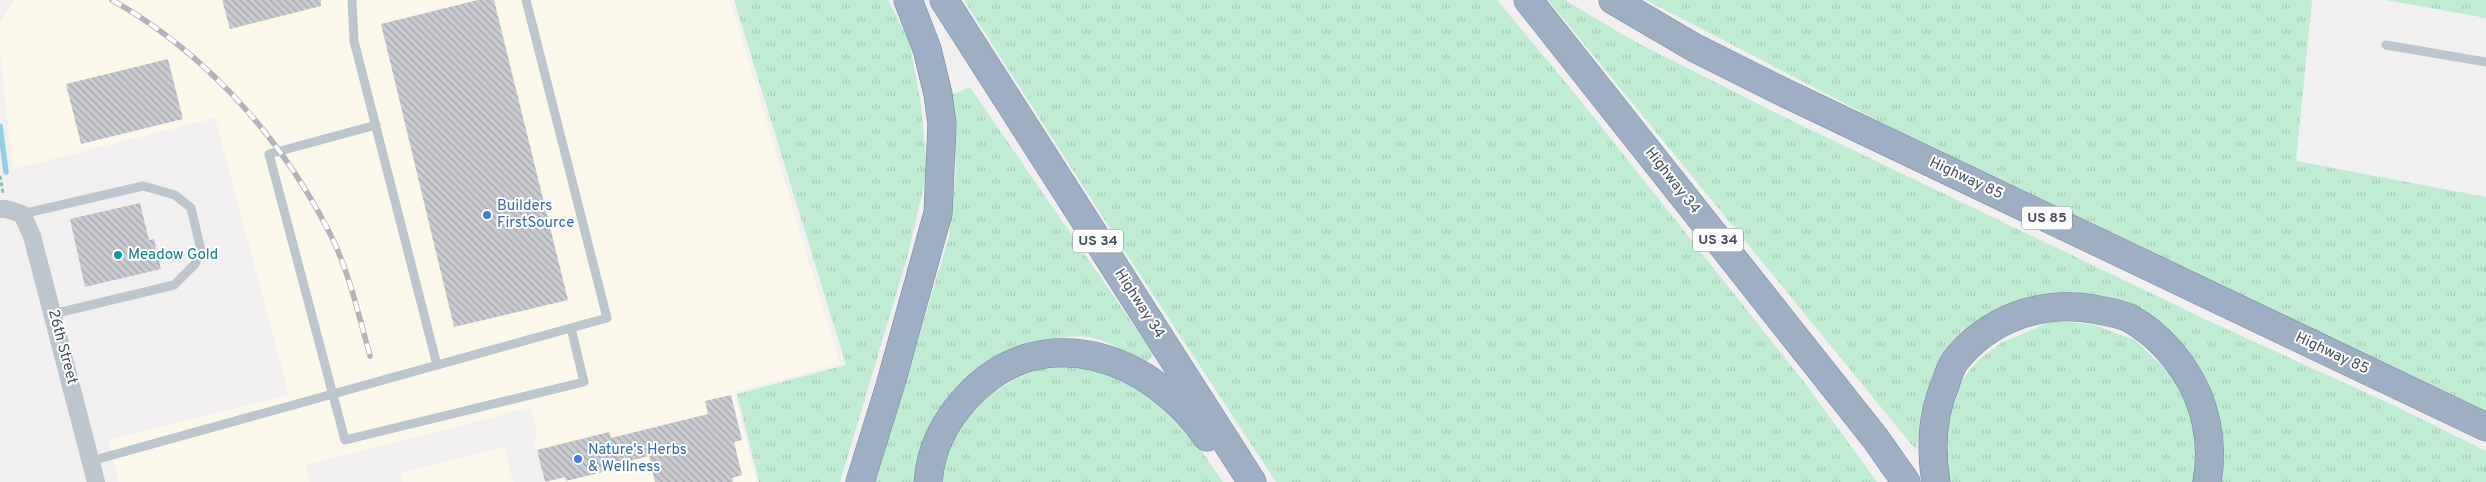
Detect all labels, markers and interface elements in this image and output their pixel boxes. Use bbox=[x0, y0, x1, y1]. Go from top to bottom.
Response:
street label: Highway 34 bbox=[1640, 144, 1704, 218]
street label: Highway 85 bbox=[1926, 154, 2006, 204]
place label: Builders FirstSource bbox=[497, 197, 574, 233]
road number: US 85 bbox=[2022, 207, 2072, 230]
marker: Builders FirstSource bbox=[481, 209, 493, 221]
road number: US 34 bbox=[1693, 228, 1743, 252]
road number: US 34 bbox=[1073, 230, 1123, 252]
place label: Meadow Gold bbox=[128, 246, 218, 265]
marker: Meadow Gold bbox=[112, 249, 124, 261]
street label: Highway 34 bbox=[1109, 266, 1169, 342]
street label: 26th Street bbox=[43, 307, 81, 387]
street label: Highway 85 bbox=[2292, 329, 2372, 379]
place label: Nature's Herbs & Wellness bbox=[588, 441, 687, 477]
marker: Nature's Herbs & Wellness bbox=[572, 453, 584, 465]

